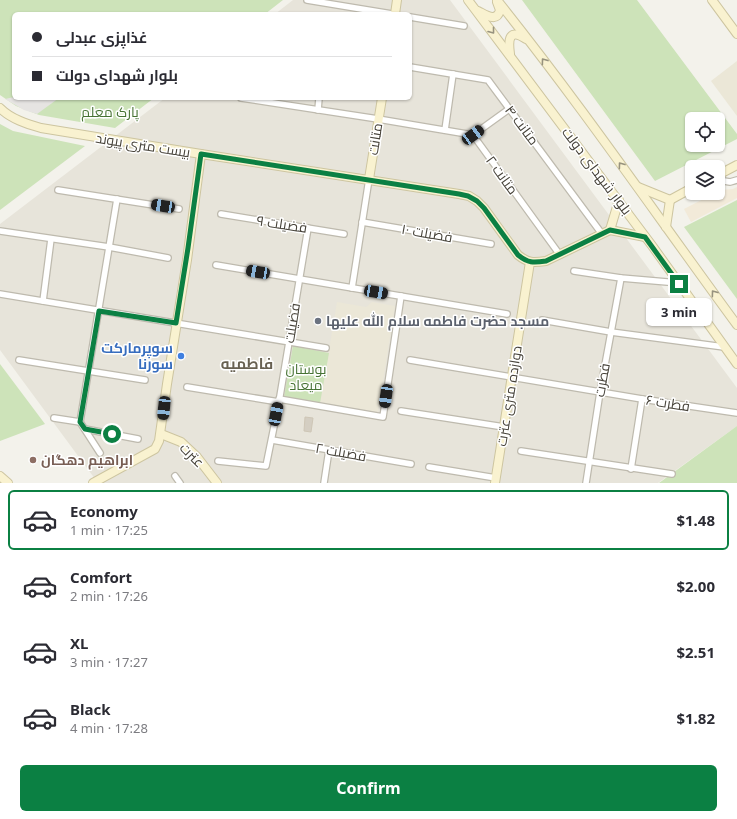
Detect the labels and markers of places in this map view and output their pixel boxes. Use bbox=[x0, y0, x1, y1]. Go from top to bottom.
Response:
place label: مسجد حضرت فاطمه سلام الله علیها bbox=[326, 311, 549, 331]
marker: مسجد حضرت فاطمه سلام الله علیها bbox=[313, 316, 323, 326]
place label: سوپرمارکت سورنا bbox=[101, 338, 173, 373]
marker: سوپرمارکت سورنا bbox=[176, 351, 186, 361]
place label: ابراهیم دهگان bbox=[41, 450, 133, 470]
marker: ابراهیم دهگان bbox=[28, 455, 38, 465]

